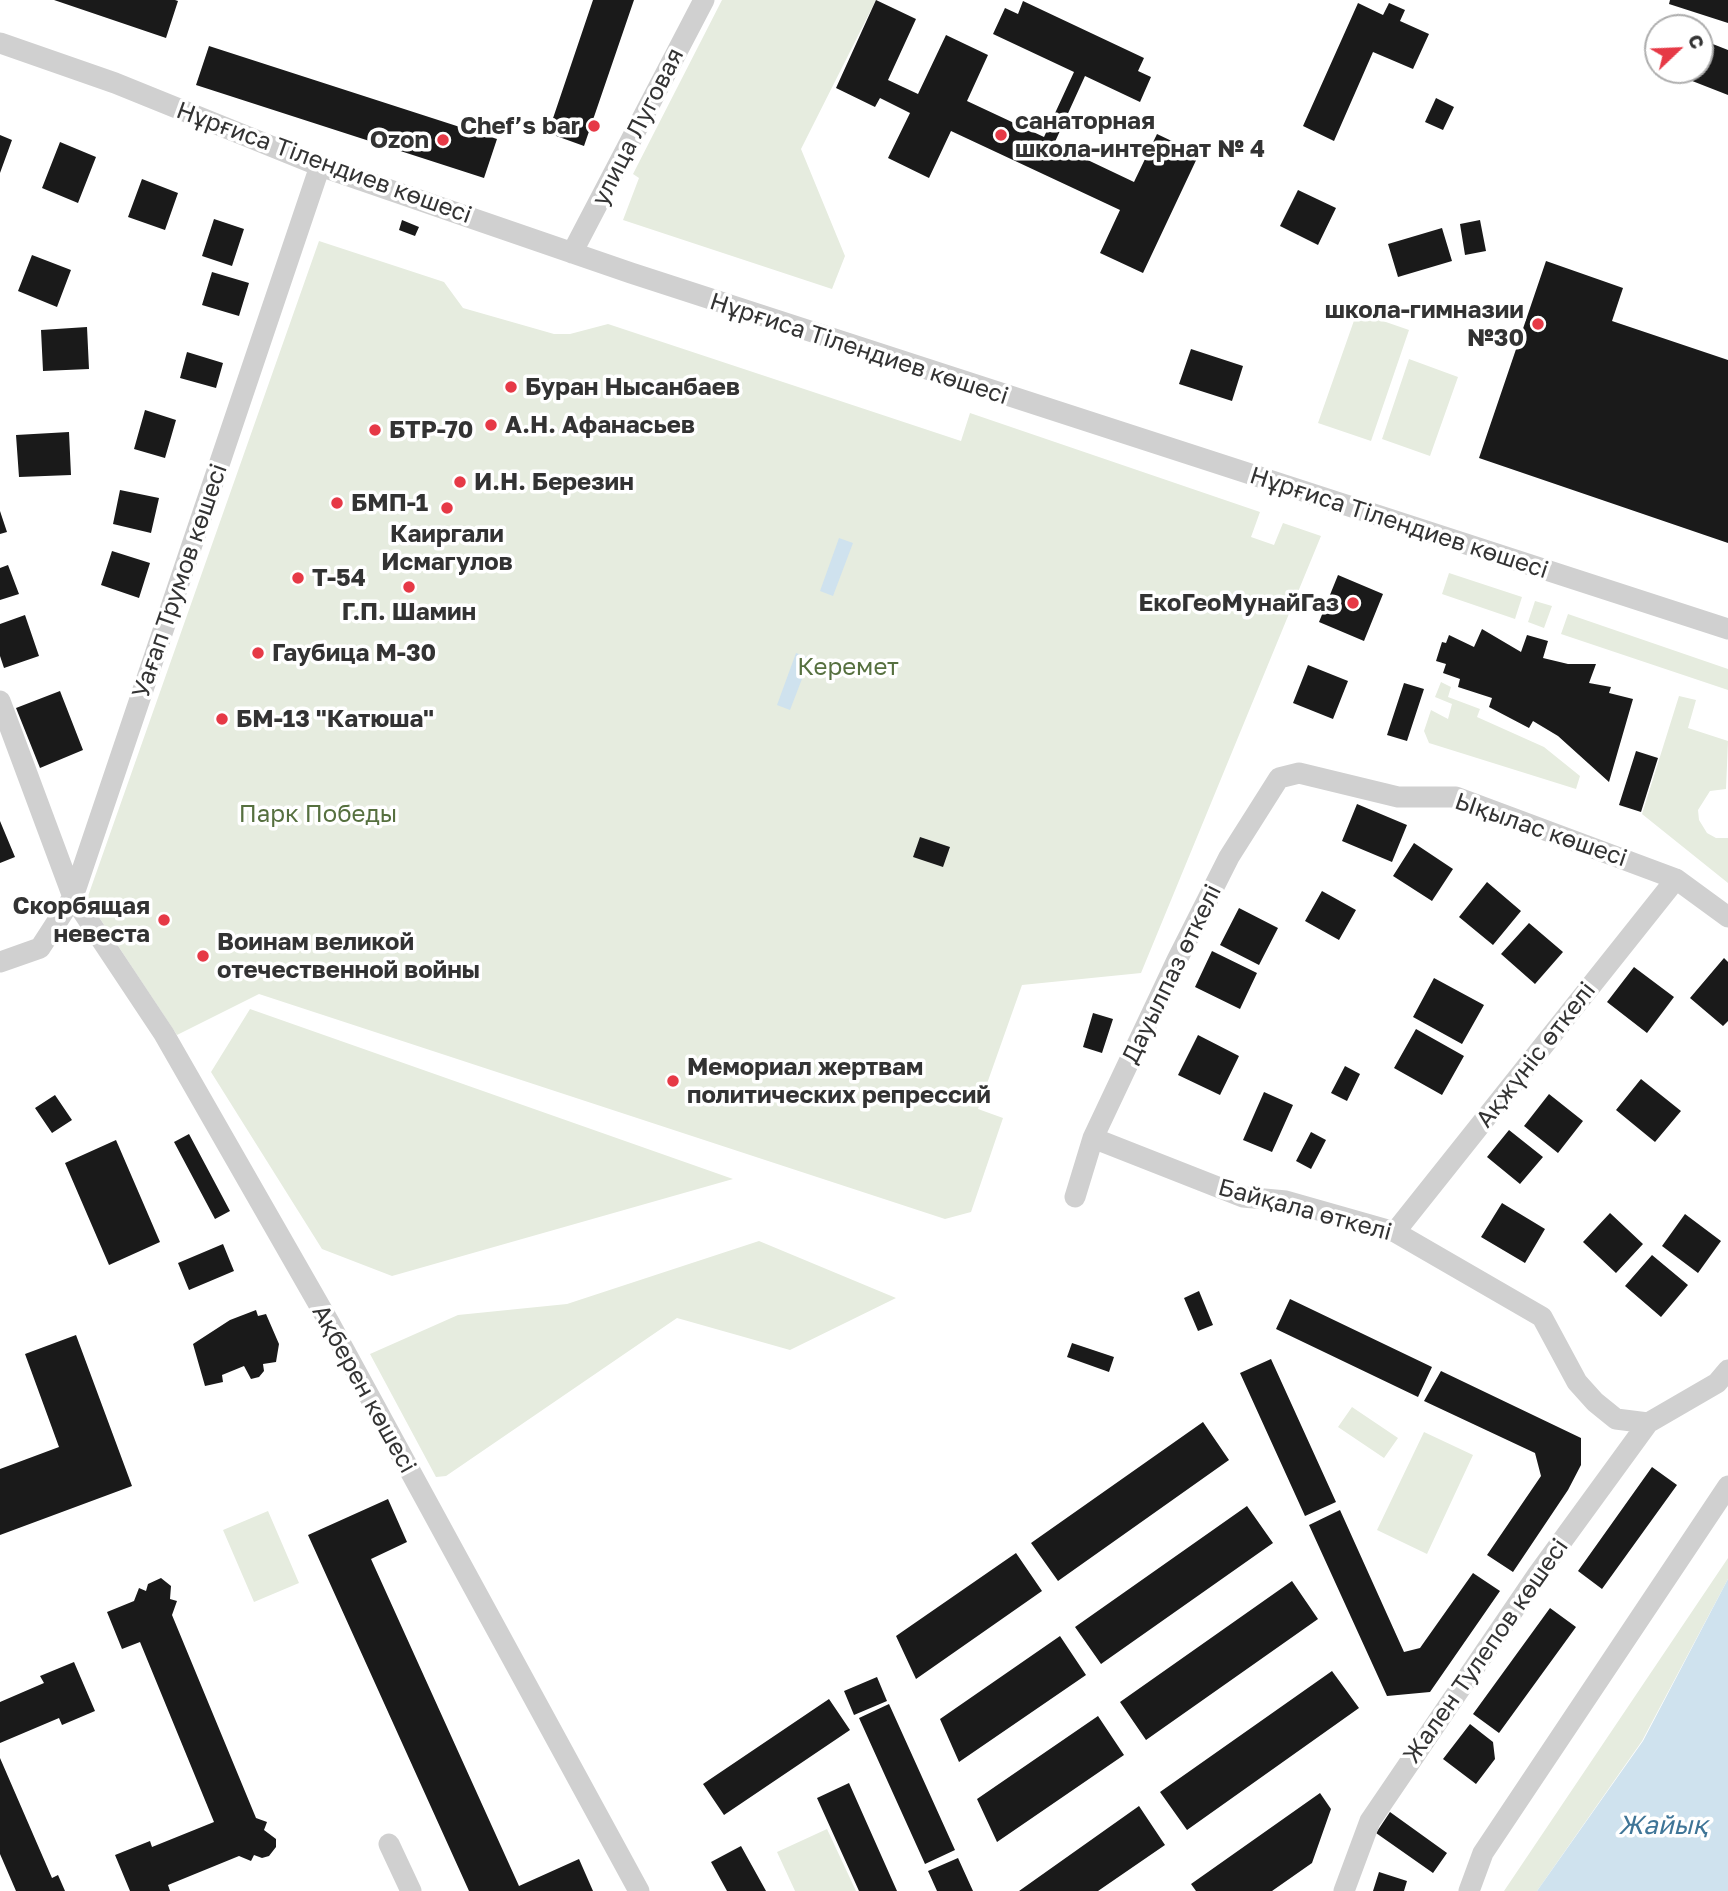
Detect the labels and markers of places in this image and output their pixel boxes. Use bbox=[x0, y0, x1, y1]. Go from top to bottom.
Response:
place label: санаторная школа-интернат № 4 bbox=[1015, 107, 1265, 163]
place label: Chef’s bar bbox=[460, 112, 580, 140]
marker: Chef’s bar bbox=[586, 118, 602, 134]
place label: Ozon bbox=[370, 126, 429, 154]
marker: санаторная школа-интернат № 4 bbox=[993, 127, 1009, 143]
marker: Ozon bbox=[435, 132, 451, 148]
place label: школа-гимназии №30 bbox=[1325, 296, 1524, 352]
marker: школа-гимназии №30 bbox=[1530, 316, 1546, 332]
place label: Буран Нысанбаев bbox=[525, 373, 740, 401]
marker: Буран Нысанбаев bbox=[503, 379, 519, 395]
place label: А.Н. Афанасьев bbox=[505, 411, 695, 439]
place label: БТР-70 bbox=[389, 416, 473, 444]
marker: А.Н. Афанасьев bbox=[483, 417, 499, 433]
marker: БТР-70 bbox=[367, 422, 383, 438]
place label: И.Н. Березин bbox=[474, 468, 634, 496]
marker: И.Н. Березин bbox=[452, 474, 468, 490]
place label: БМП-1 bbox=[351, 489, 428, 517]
marker: БМП-1 bbox=[329, 495, 345, 511]
marker: Каиргали Исмагулов bbox=[439, 500, 455, 516]
place label: Каиргали Исмагулов bbox=[381, 520, 513, 576]
place label: Т-54 bbox=[312, 564, 366, 592]
marker: Т-54 bbox=[290, 570, 306, 586]
marker: Г.П. Шамин bbox=[401, 579, 417, 595]
place label: ЕкоГеоМунайГаз bbox=[1139, 589, 1339, 617]
marker: ЕкоГеоМунайГаз bbox=[1345, 595, 1361, 611]
place label: Г.П. Шамин bbox=[342, 598, 476, 626]
place label: Гаубица М-30 bbox=[272, 639, 436, 667]
marker: Гаубица М-30 bbox=[250, 645, 266, 661]
place label: БМ-13 "Катюша" bbox=[236, 705, 434, 733]
marker: БМ-13 "Катюша" bbox=[214, 711, 230, 727]
place label: Скорбящая невеста bbox=[13, 892, 150, 948]
marker: Скорбящая невеста bbox=[156, 912, 172, 928]
place label: Воинам великой отечественной войны bbox=[217, 928, 480, 984]
marker: Воинам великой отечественной войны bbox=[195, 948, 211, 964]
place label: Мемориал жертвам политических репрессий bbox=[687, 1053, 991, 1109]
marker: Мемориал жертвам политических репрессий bbox=[665, 1073, 681, 1089]

